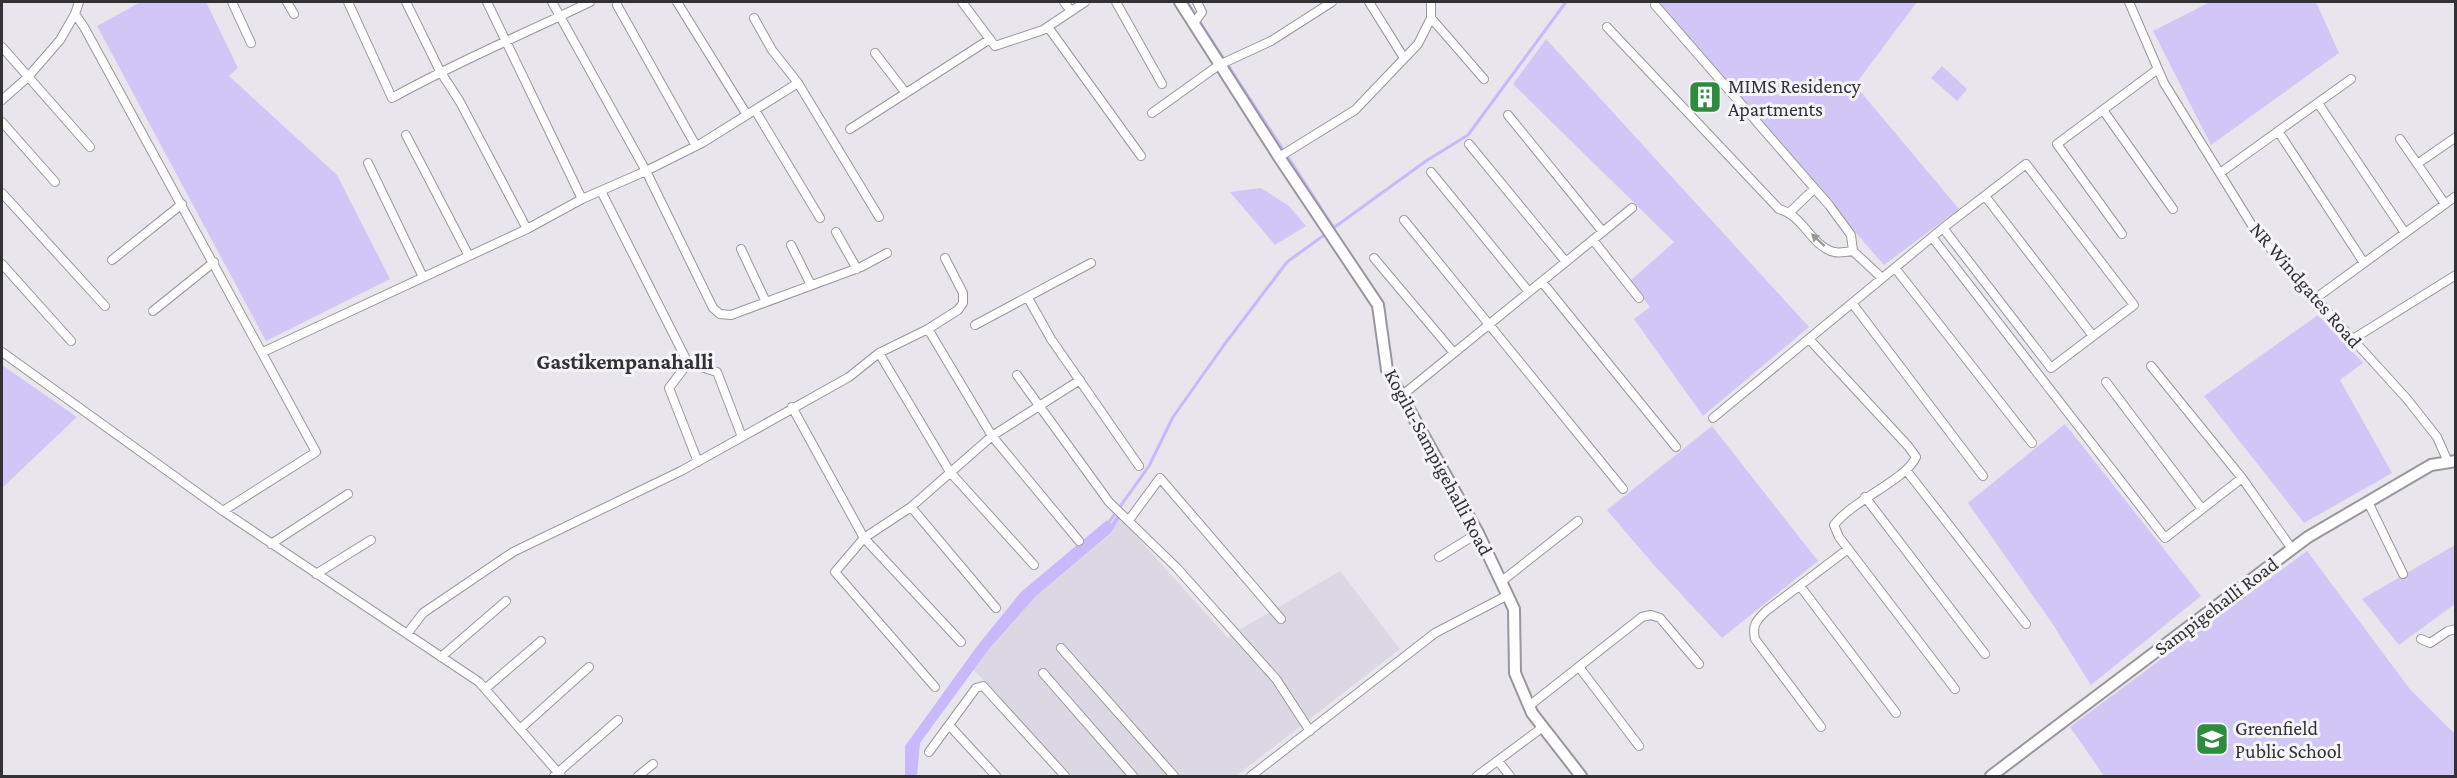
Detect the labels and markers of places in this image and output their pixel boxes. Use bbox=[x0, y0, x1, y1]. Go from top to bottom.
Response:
place label: MIMS Residency Apartments bbox=[1728, 75, 1861, 121]
building icon: MIMS Residency Apartments bbox=[1687, 79, 1723, 115]
place label: Greenfield Public School bbox=[2235, 717, 2342, 762]
school or university icon: Greenfield Public School bbox=[2194, 721, 2230, 757]

